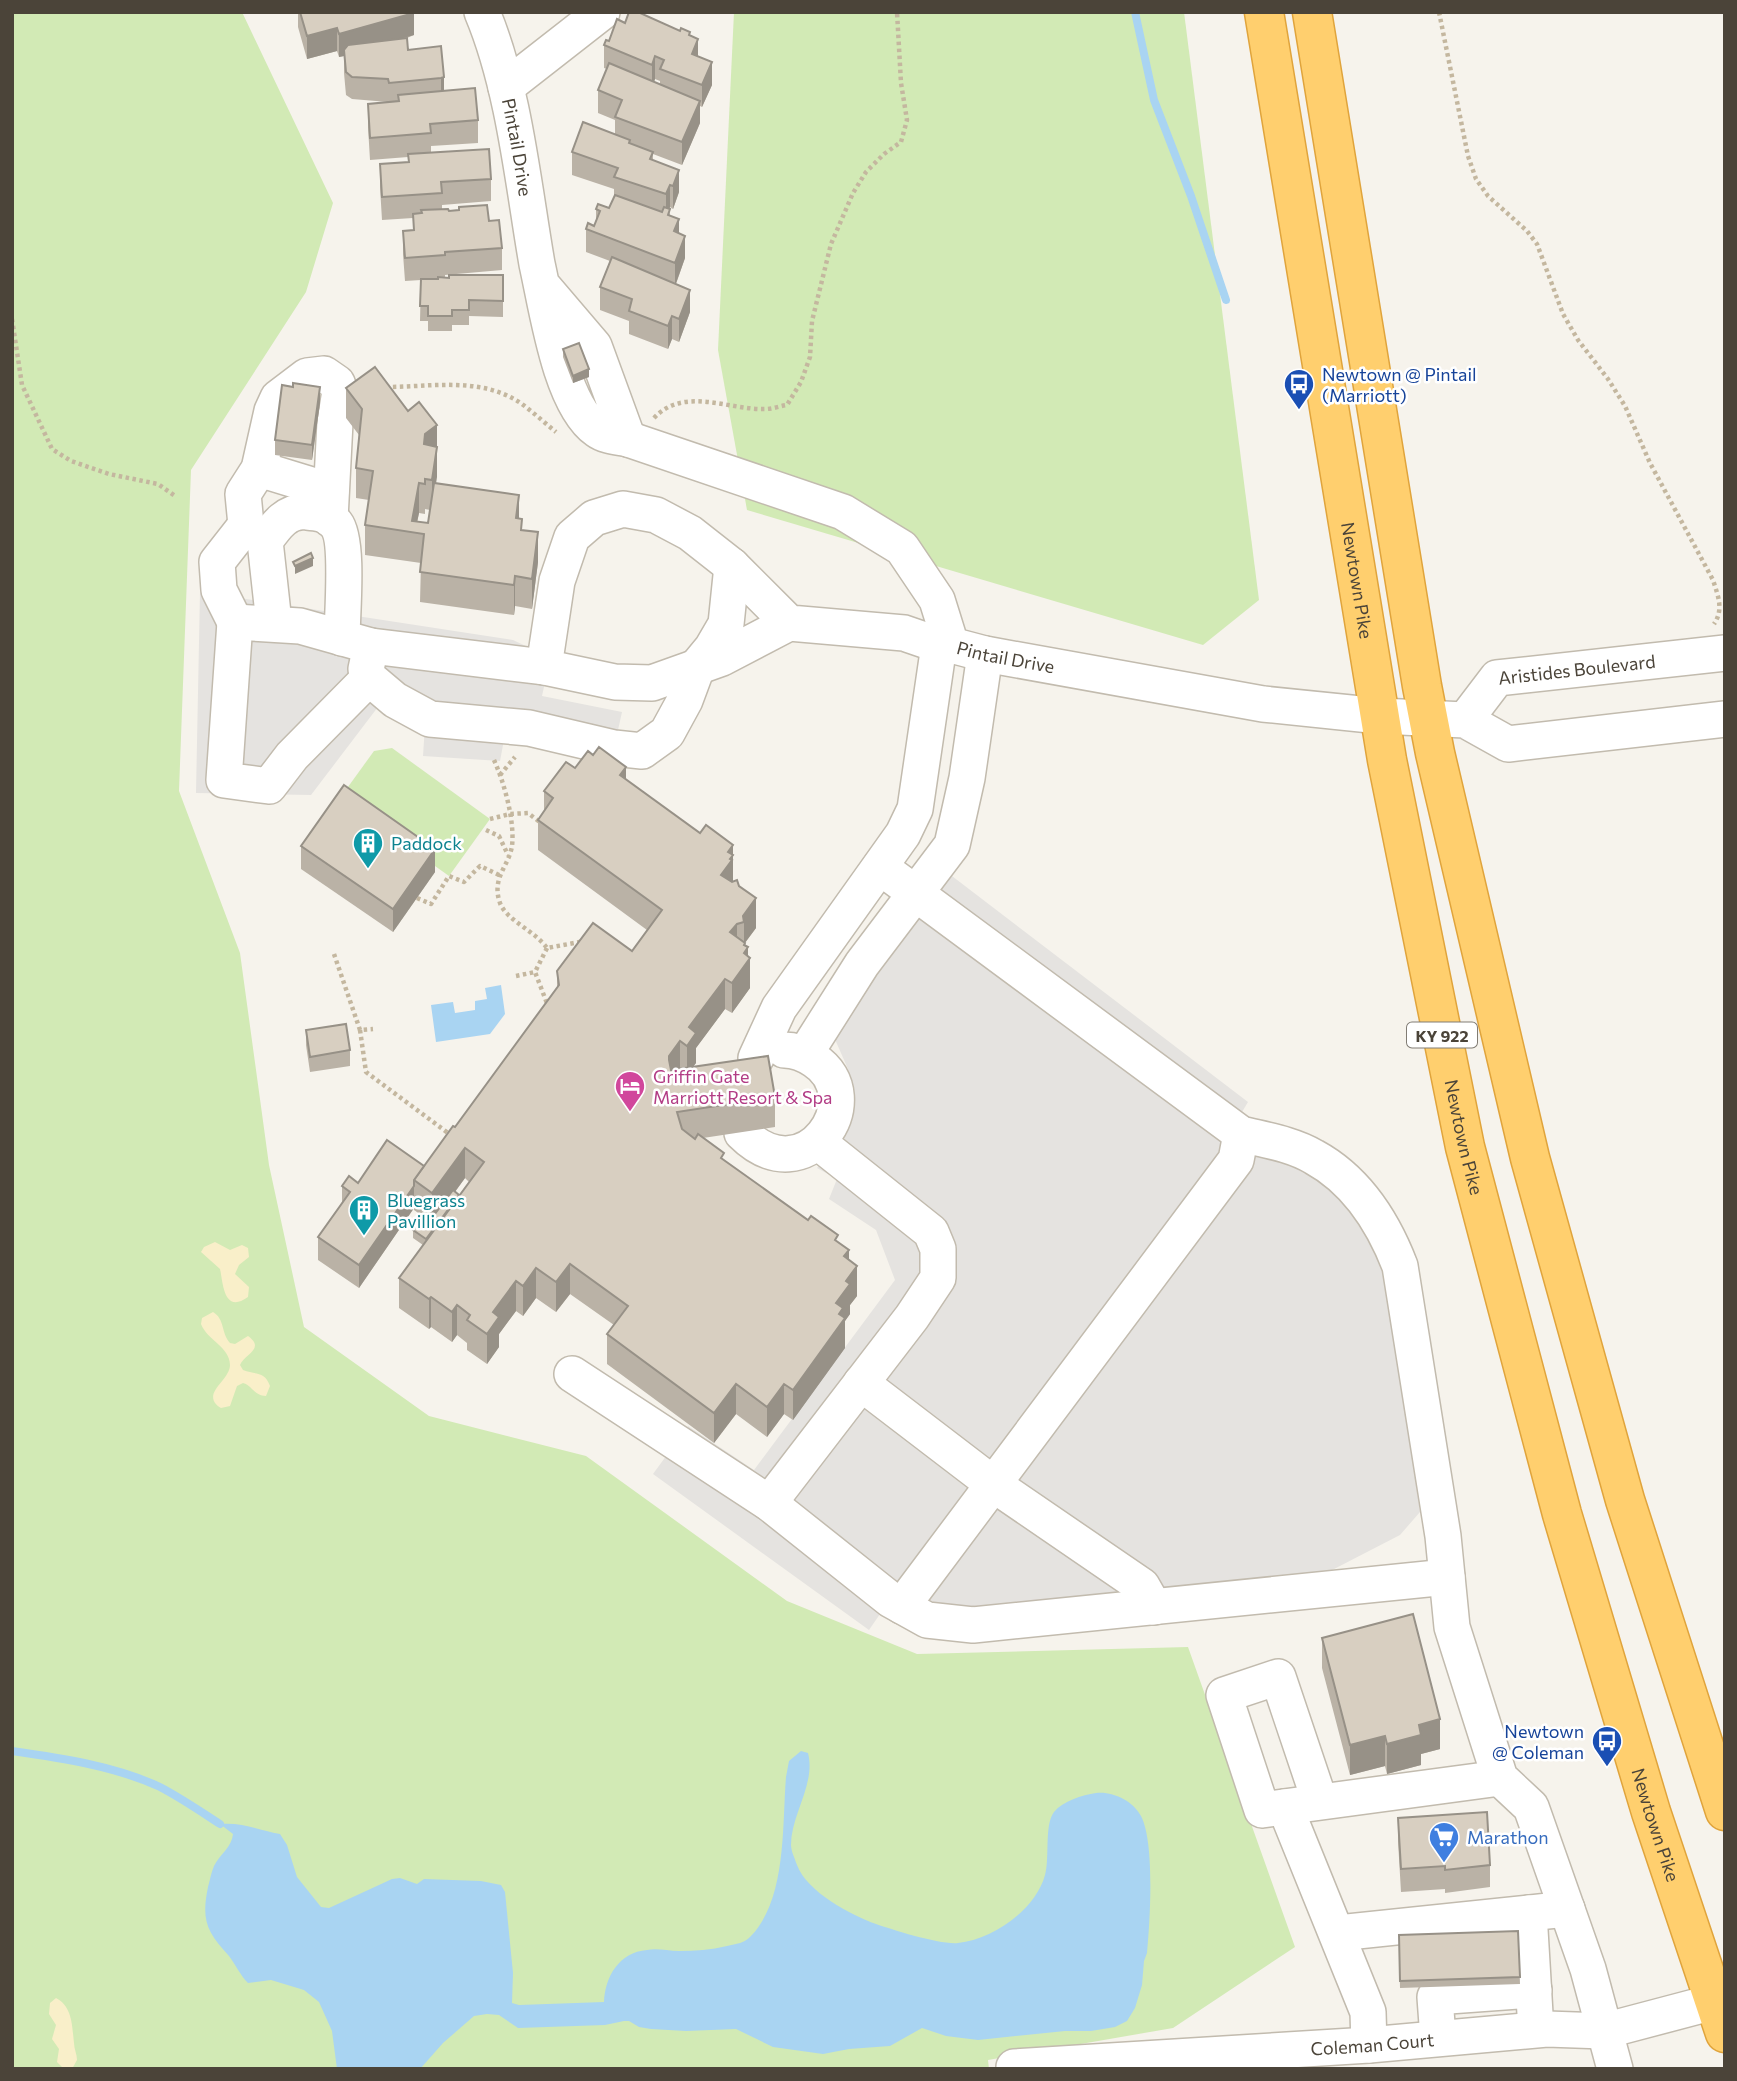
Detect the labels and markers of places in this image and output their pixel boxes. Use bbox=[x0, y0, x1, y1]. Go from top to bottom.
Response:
place label: Newtown @ Pintail (Marriott) bbox=[1322, 363, 1477, 406]
bus stop icon: Newtown @ Pintail (Marriott) bbox=[1282, 367, 1316, 411]
building icon: Paddock bbox=[351, 826, 385, 870]
place label: Paddock bbox=[391, 832, 462, 854]
place label: Griffin Gate Marriott Resort & Spa bbox=[653, 1065, 833, 1108]
hotel icon: Griffin Gate Marriott Resort & Spa bbox=[613, 1069, 647, 1113]
place label: Bluegrass Pavillion bbox=[387, 1189, 465, 1232]
building icon: Bluegrass Pavillion bbox=[347, 1193, 381, 1237]
place label: Newtown @ Coleman bbox=[1492, 1720, 1584, 1763]
bus stop icon: Newtown @ Coleman bbox=[1590, 1724, 1624, 1768]
supermarket icon: Marathon bbox=[1427, 1820, 1461, 1864]
place label: Marathon bbox=[1467, 1826, 1549, 1848]

